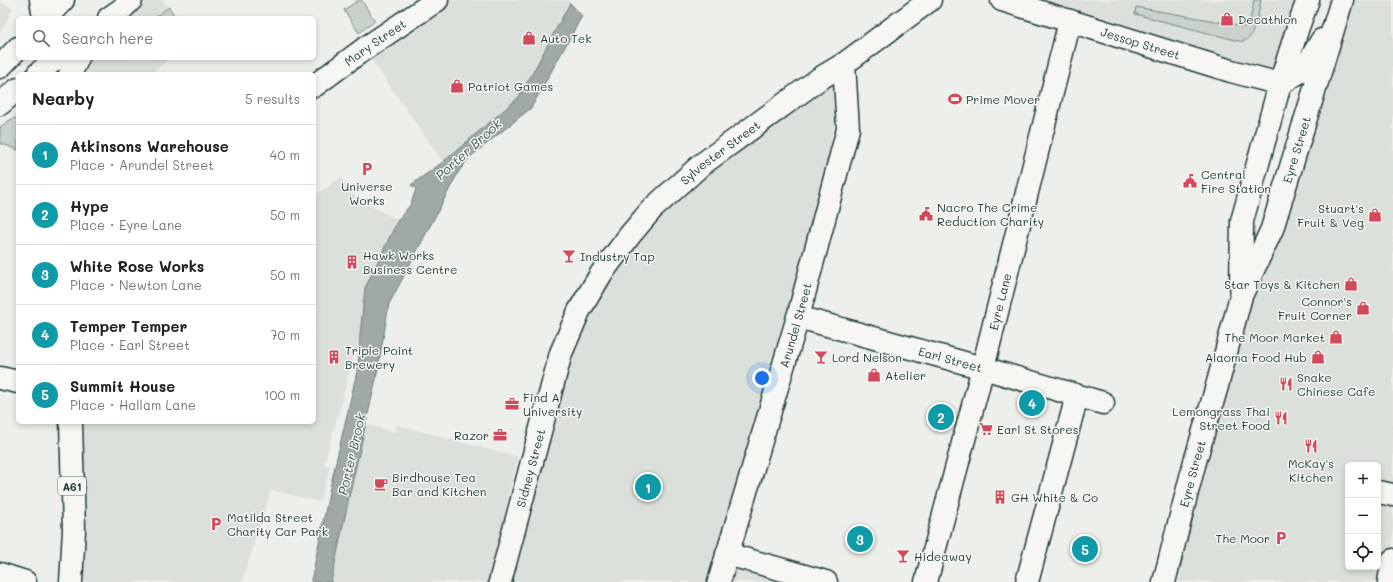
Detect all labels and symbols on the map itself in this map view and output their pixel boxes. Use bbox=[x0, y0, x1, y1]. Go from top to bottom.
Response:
shop icon: Decathlon bbox=[1219, 11, 1235, 27]
place label: Decathlon bbox=[1238, 11, 1297, 27]
street label: Mary Street bbox=[341, 15, 409, 69]
street label: Jessop Street bbox=[1099, 23, 1182, 63]
shop icon: Auto Tek bbox=[521, 30, 537, 46]
place label: Auto Tek bbox=[540, 30, 592, 46]
shop icon: Patriot Games bbox=[449, 78, 465, 94]
place label: Patriot Games bbox=[468, 78, 553, 94]
sports icon: Prime Mover bbox=[947, 91, 963, 107]
place label: Prime Mover bbox=[966, 91, 1040, 107]
water label: Porter Brook bbox=[431, 114, 506, 183]
street label: Eyre Street bbox=[1279, 114, 1314, 185]
street label: Sylvester Street bbox=[677, 117, 763, 188]
parking icon: Universe Works bbox=[359, 161, 375, 177]
place label: Central Fire Station bbox=[1201, 166, 1271, 196]
public building icon: Central Fire Station bbox=[1182, 173, 1198, 189]
place label: Universe Works bbox=[341, 178, 393, 208]
place label: Nacro The Crime Reduction Charity bbox=[937, 199, 1044, 229]
place label: Stuart's Fruit & Veg bbox=[1297, 200, 1364, 230]
public building icon: Nacro The Crime Reduction Charity bbox=[918, 206, 934, 222]
shop icon: Stuart's Fruit & Veg bbox=[1367, 207, 1383, 223]
place label: Hawk Works Business Centre bbox=[363, 247, 457, 277]
bar icon: Industry Tap bbox=[561, 248, 577, 264]
place label: Industry Tap bbox=[580, 248, 655, 264]
building icon: Hawk Works Business Centre bbox=[344, 254, 360, 270]
street label: Eyre Lane bbox=[985, 271, 1015, 332]
place label: Star Toys & Kitchen bbox=[1224, 276, 1340, 292]
shop icon: Star Toys & Kitchen bbox=[1343, 276, 1359, 292]
street label: Arundel Street bbox=[775, 281, 815, 369]
place label: Connor's Fruit Corner bbox=[1278, 293, 1352, 323]
shop icon: Connor's Fruit Corner bbox=[1355, 300, 1371, 316]
place label: The Moor Market bbox=[1224, 329, 1325, 345]
shop icon: The Moor Market bbox=[1328, 329, 1344, 345]
place label: Triple Point Brewery bbox=[345, 342, 413, 372]
street label: Earl Street bbox=[917, 343, 984, 375]
building icon: Triple Point Brewery bbox=[326, 349, 342, 365]
bar icon: Lord Nelson bbox=[813, 349, 829, 365]
place label: Lord Nelson bbox=[832, 349, 902, 365]
place label: Alaoma Food Hub bbox=[1205, 349, 1307, 365]
shop icon: Alaoma Food Hub bbox=[1310, 349, 1326, 365]
shop icon: Atelier bbox=[866, 367, 882, 383]
place label: Atelier bbox=[885, 367, 926, 383]
your location bbox=[752, 368, 772, 388]
place label: Snake Chinese Cafe bbox=[1297, 369, 1375, 399]
restaurant icon: Snake Chinese Cafe bbox=[1278, 376, 1294, 392]
pin: 4 bbox=[1019, 388, 1045, 418]
place label: Find A University bbox=[523, 389, 582, 419]
office icon: Find A University bbox=[504, 396, 520, 412]
pin: 2 bbox=[928, 402, 954, 432]
place label: Lemongrass Thai Street Food bbox=[1172, 403, 1270, 433]
water label: Porter Brook bbox=[333, 410, 369, 497]
restaurant icon: Lemongrass Thai Street Food bbox=[1273, 410, 1289, 426]
supermarket icon: Earl St Stores bbox=[978, 421, 994, 437]
place label: Earl St Stores bbox=[997, 421, 1079, 437]
place label: Razor bbox=[454, 427, 489, 443]
office icon: Razor bbox=[492, 427, 508, 443]
street label: Sidney Street bbox=[512, 427, 548, 509]
street label: Eyre Street bbox=[1176, 438, 1209, 509]
restaurant icon: McKay's Kitchen bbox=[1303, 438, 1319, 454]
place label: McKay's Kitchen bbox=[1288, 455, 1334, 485]
place label: Birdhouse Tea Bar and Kitchen bbox=[392, 469, 487, 499]
pin: 1 bbox=[635, 472, 661, 502]
cafe icon: Birdhouse Tea Bar and Kitchen bbox=[373, 476, 389, 492]
road number: A61 bbox=[58, 477, 86, 495]
building icon: GH White & Co bbox=[992, 489, 1008, 505]
place label: GH White & Co bbox=[1011, 489, 1098, 505]
place label: Matilda Street Charity Car Park bbox=[227, 509, 328, 539]
parking icon: Matilda Street Charity Car Park bbox=[208, 516, 224, 532]
pin: 3 bbox=[847, 524, 873, 554]
place label: The Moor bbox=[1215, 530, 1270, 546]
parking icon: The Moor bbox=[1273, 530, 1289, 546]
pin: 5 bbox=[1072, 534, 1098, 564]
bar icon: Hideaway bbox=[895, 548, 911, 564]
place label: Hideaway bbox=[914, 548, 972, 564]

